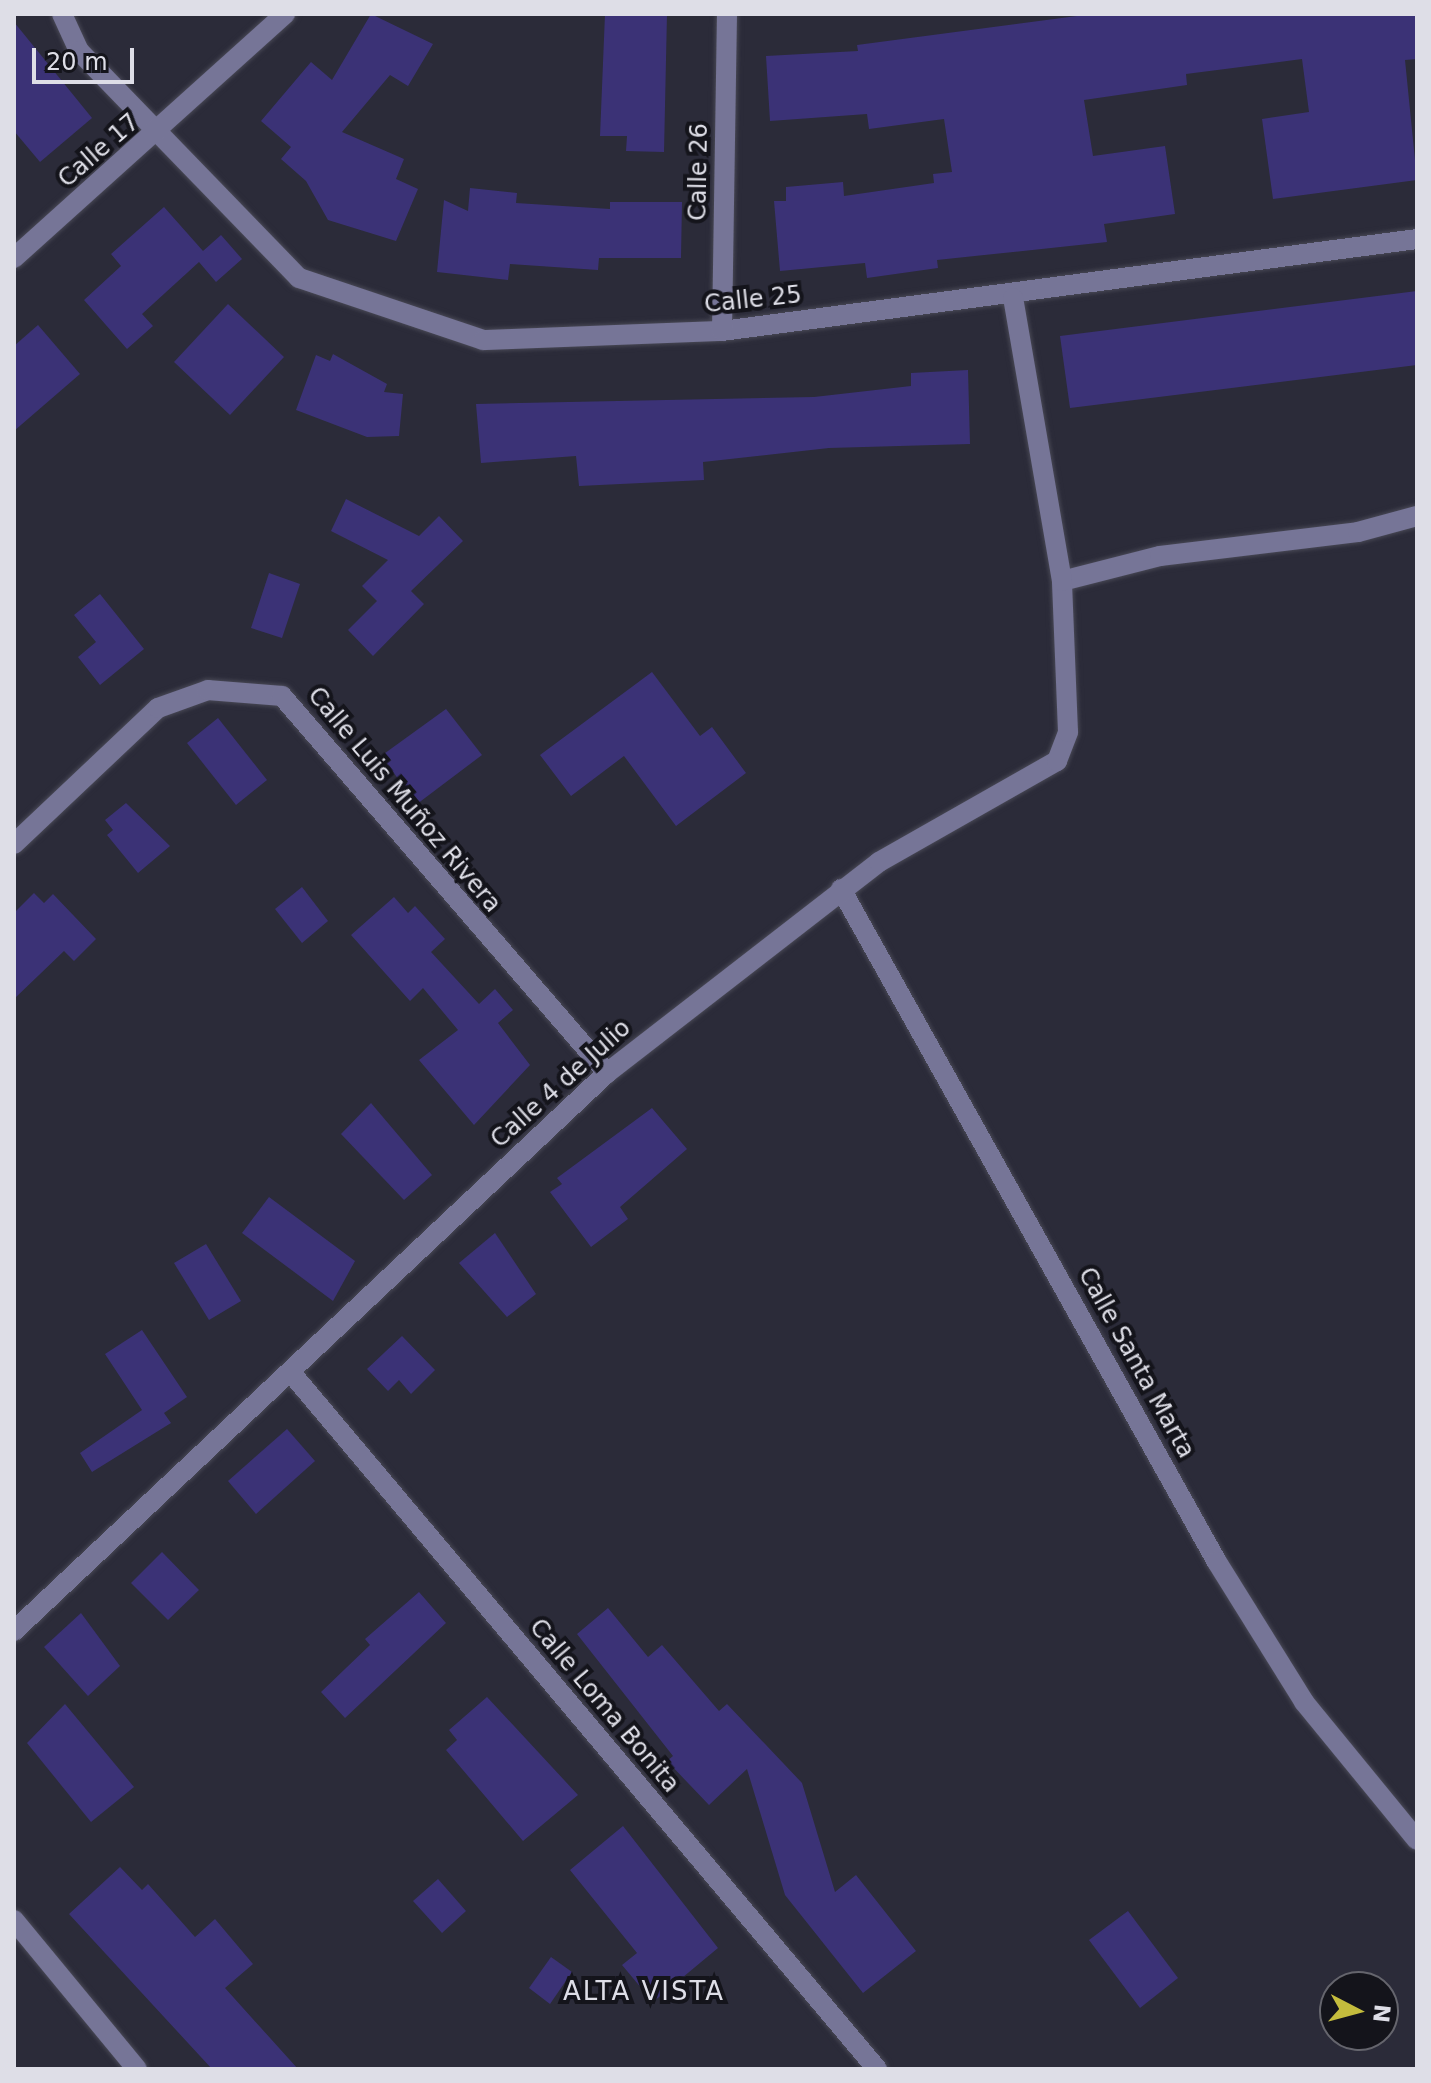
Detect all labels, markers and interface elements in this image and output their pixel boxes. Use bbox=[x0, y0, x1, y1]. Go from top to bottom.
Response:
scale bar bbox=[36, 32, 138, 82]
text: 20 m bbox=[46, 48, 108, 76]
street label: Calle 17 bbox=[53, 108, 145, 194]
street label: Calle 26 bbox=[684, 123, 714, 221]
street label: Calle 25 bbox=[703, 281, 803, 319]
street label: Calle Luis Muñoz Rivera bbox=[301, 682, 507, 918]
street label: Calle 4 de Julio bbox=[485, 1014, 637, 1154]
street label: Calle Santa Marta bbox=[1072, 1263, 1200, 1463]
street label: Calle Loma Bonita bbox=[523, 1613, 685, 1799]
north arrow bbox=[1319, 1971, 1399, 2051]
district label: ALTA VISTA bbox=[563, 1976, 725, 2008]
text: N bbox=[1368, 2003, 1395, 2024]

